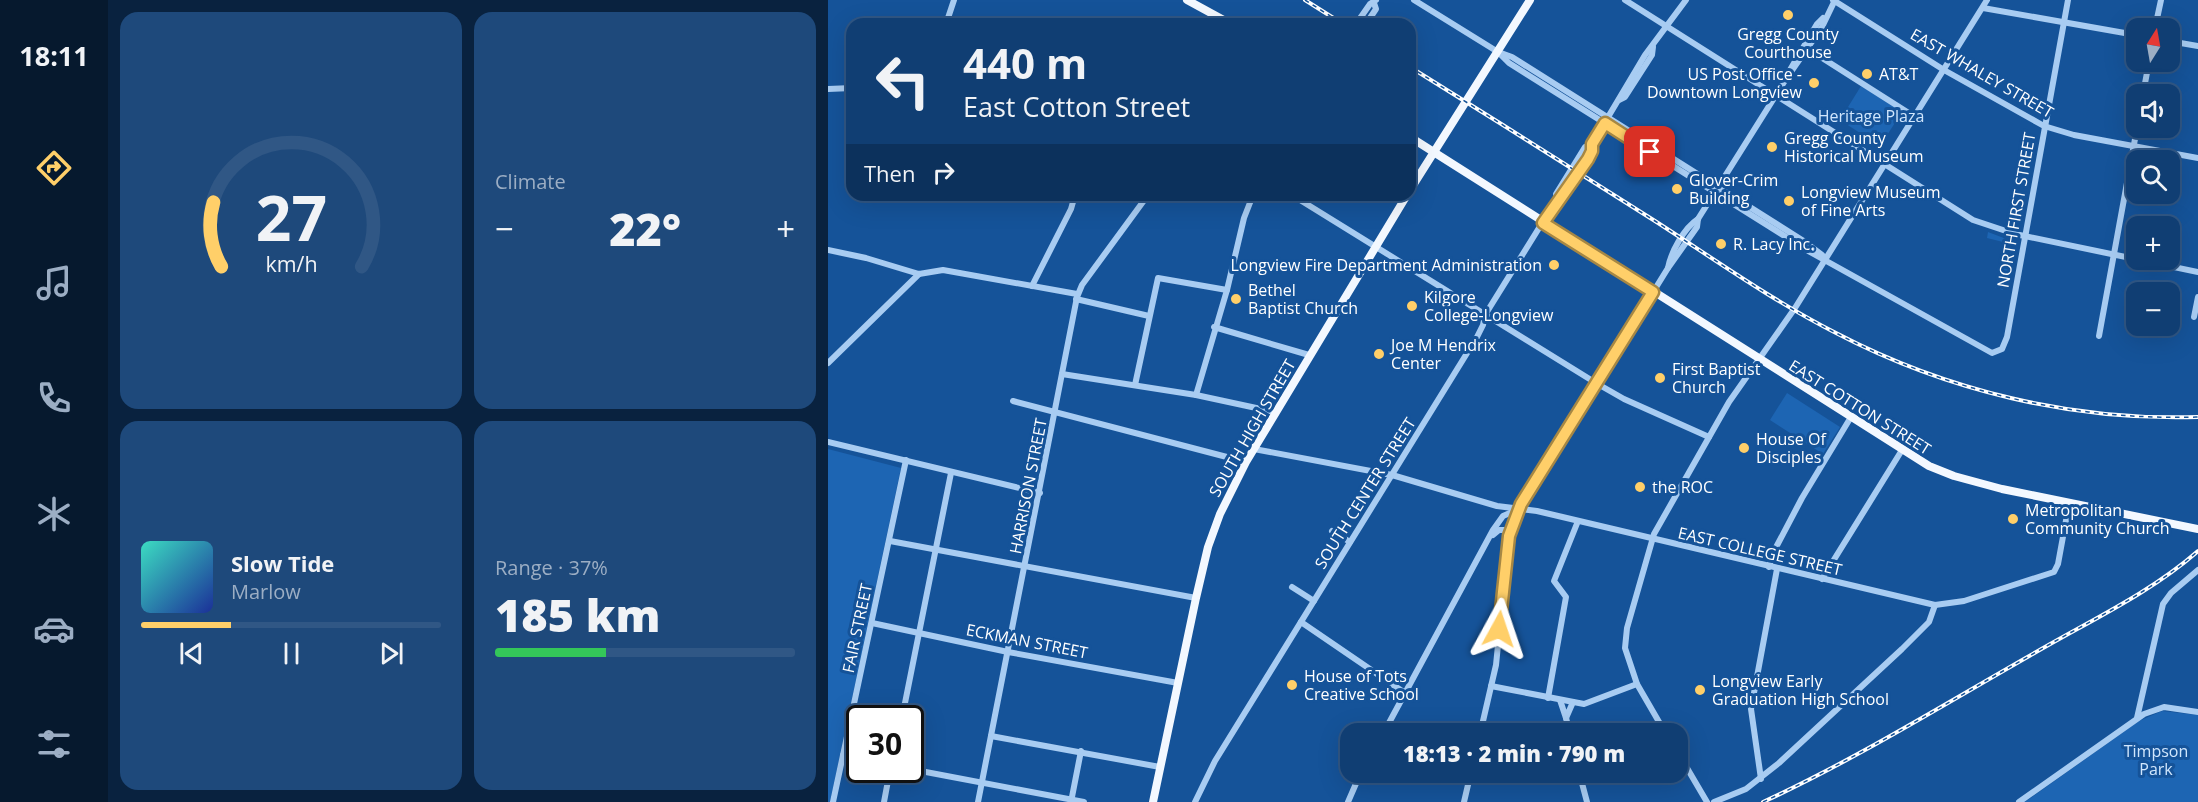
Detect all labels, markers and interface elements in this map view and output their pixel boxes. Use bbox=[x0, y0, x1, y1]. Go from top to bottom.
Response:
marker: Gregg County Courthouse bbox=[1781, 8, 1795, 22]
north arrow bbox=[2126, 18, 2180, 72]
map controls bbox=[2126, 18, 2180, 336]
place label: Gregg County Courthouse bbox=[1737, 23, 1840, 63]
street label: EAST WHALEY STREET bbox=[1906, 23, 2058, 123]
text: 440 m bbox=[963, 34, 1087, 91]
text: 18:11 bbox=[19, 37, 89, 74]
icon: left bbox=[864, 42, 942, 120]
place label: US Post Office - Downtown Longview bbox=[1647, 63, 1803, 103]
place label: AT&T bbox=[1879, 63, 1919, 85]
marker: AT&T bbox=[1860, 67, 1874, 81]
marker: US Post Office - Downtown Longview bbox=[1807, 76, 1821, 90]
button: sound bbox=[2126, 84, 2180, 138]
text: East Cotton Street bbox=[963, 88, 1190, 125]
park label: Heritage Plaza bbox=[1818, 105, 1924, 127]
pin bbox=[1624, 126, 1675, 177]
place label: Gregg County Historical Museum bbox=[1784, 127, 1924, 167]
street label: NORTH FIRST STREET bbox=[1991, 130, 2041, 289]
icon: arrive bbox=[1633, 135, 1666, 168]
marker: Gregg County Historical Museum bbox=[1765, 140, 1779, 154]
icon: directions bbox=[33, 147, 75, 189]
button: search bbox=[2126, 150, 2180, 204]
icon: right bbox=[927, 156, 960, 189]
text: Then bbox=[864, 158, 915, 188]
text: Climate bbox=[495, 168, 566, 195]
place label: Glover-Crim Building bbox=[1689, 169, 1778, 209]
text: 27 bbox=[255, 174, 327, 259]
place label: Longview Museum of Fine Arts bbox=[1801, 181, 1940, 221]
marker: Glover-Crim Building bbox=[1670, 182, 1684, 196]
marker: Longview Museum of Fine Arts bbox=[1782, 194, 1796, 208]
text: 22° bbox=[609, 198, 681, 259]
text: − bbox=[495, 206, 514, 251]
text: + bbox=[776, 206, 795, 251]
button: + bbox=[2126, 216, 2180, 270]
place label: R. Lacy Inc. bbox=[1733, 233, 1814, 255]
marker: R. Lacy Inc. bbox=[1714, 237, 1728, 251]
text: km/h bbox=[265, 250, 317, 279]
place label: Longview Fire Department Administration bbox=[1230, 254, 1542, 276]
marker: Longview Fire Department Administration bbox=[1547, 258, 1561, 272]
icon: music bbox=[33, 262, 75, 304]
place label: Bethel Baptist Church bbox=[1248, 279, 1358, 319]
button: − bbox=[2126, 282, 2180, 336]
place label: Kilgore College-Longview bbox=[1424, 286, 1554, 326]
marker: Bethel Baptist Church bbox=[1229, 292, 1243, 306]
marker: Kilgore College-Longview bbox=[1405, 299, 1419, 313]
place label: Joe M Hendrix Center bbox=[1389, 334, 1497, 374]
marker: Joe M Hendrix Center bbox=[1372, 347, 1386, 361]
street label: EAST COTTON STREET bbox=[1785, 354, 1935, 460]
street label: SOUTH HIGH STREET bbox=[1204, 355, 1301, 501]
place label: First Baptist Church bbox=[1672, 358, 1761, 398]
marker: First Baptist Church bbox=[1653, 371, 1667, 385]
icon: phone bbox=[33, 377, 75, 419]
street label: SOUTH CENTER STREET bbox=[1309, 413, 1421, 573]
street label: HARRISON STREET bbox=[1004, 416, 1052, 556]
place label: House Of Disciples bbox=[1756, 428, 1827, 468]
marker: House Of Disciples bbox=[1737, 441, 1751, 455]
place label: the ROC bbox=[1652, 476, 1713, 498]
marker: the ROC bbox=[1633, 480, 1647, 494]
icon: climate bbox=[33, 493, 75, 535]
place label: Metropolitan Community Church bbox=[2025, 499, 2170, 539]
marker: Metropolitan Community Church bbox=[2006, 512, 2020, 526]
street label: EAST COLLEGE STREET bbox=[1676, 521, 1844, 581]
text: Slow Tide bbox=[231, 548, 334, 578]
text: Range · 37% bbox=[495, 554, 608, 581]
text: Marlow bbox=[231, 578, 301, 605]
street label: FAIR STREET bbox=[837, 581, 877, 675]
text: 185 km bbox=[495, 584, 660, 645]
position arrow bbox=[1467, 597, 1531, 661]
icon: car bbox=[33, 608, 75, 650]
street label: ECKMAN STREET bbox=[964, 618, 1090, 664]
icon: previous bbox=[175, 637, 208, 670]
icon: pause bbox=[275, 637, 308, 670]
icon: next bbox=[375, 637, 408, 670]
place label: House of Tots Creative School bbox=[1304, 665, 1419, 705]
place label: Longview Early Graduation High School bbox=[1712, 670, 1889, 710]
marker: House of Tots Creative School bbox=[1285, 678, 1299, 692]
marker: Longview Early Graduation High School bbox=[1693, 683, 1707, 697]
speed limit sign: 30 bbox=[846, 705, 924, 783]
icon: filters bbox=[33, 723, 75, 765]
text: 18:13 · 2 min · 790 m bbox=[1403, 738, 1625, 768]
park label: Timpson Park bbox=[2124, 740, 2188, 780]

